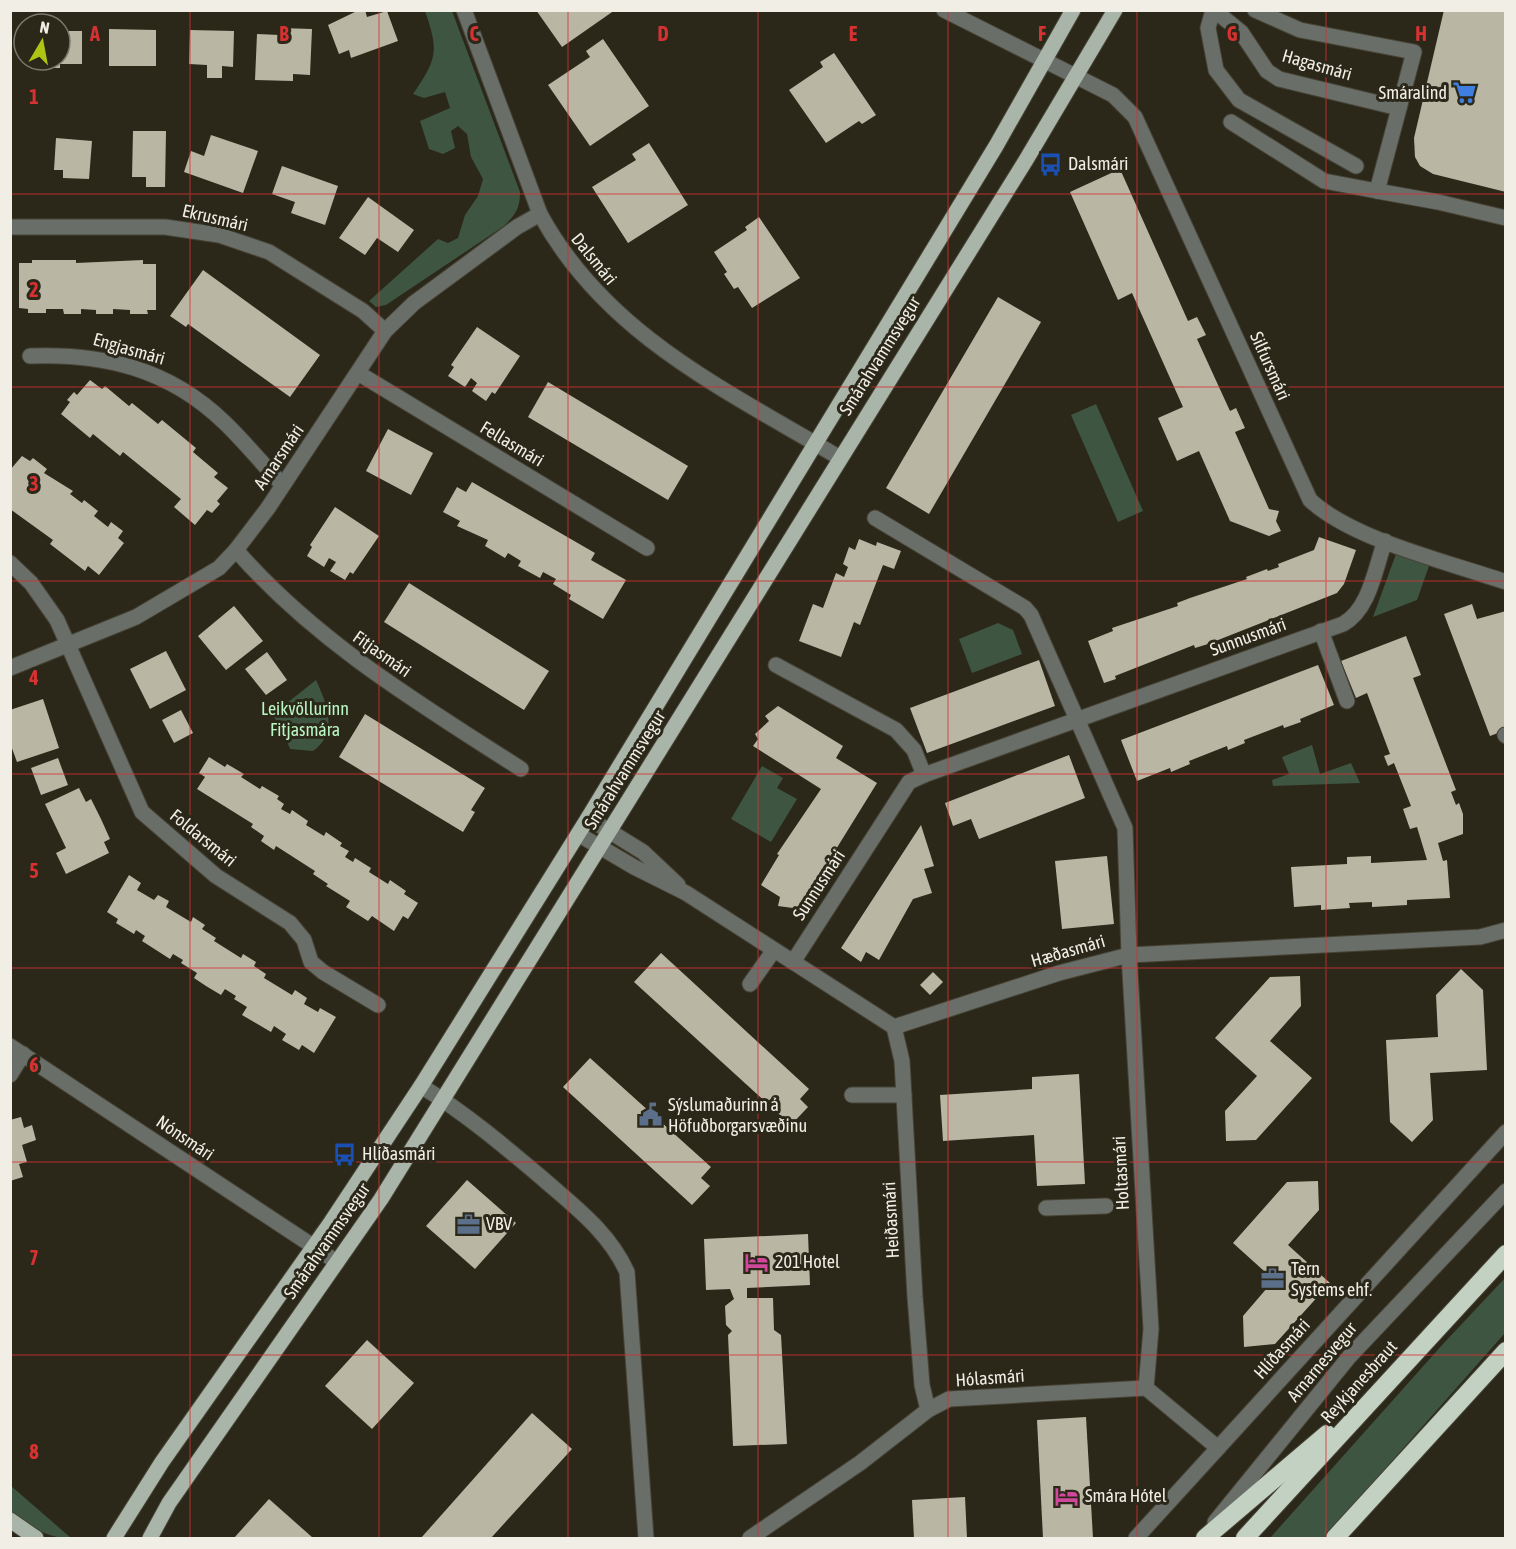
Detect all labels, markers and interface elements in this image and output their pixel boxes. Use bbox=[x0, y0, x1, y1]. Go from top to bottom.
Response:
north arrow bbox=[12, 12, 72, 72]
text: N bbox=[38, 18, 51, 37]
text: A bbox=[89, 22, 100, 45]
text: B bbox=[279, 22, 289, 45]
text: C bbox=[470, 22, 479, 45]
text: D bbox=[657, 22, 669, 45]
text: E bbox=[849, 22, 858, 45]
text: F bbox=[1038, 22, 1046, 45]
text: G bbox=[1227, 22, 1238, 45]
text: H bbox=[1415, 22, 1427, 45]
street label: Hagasmári bbox=[1280, 45, 1355, 84]
supermarket icon: Smáralind bbox=[1452, 80, 1478, 106]
place label: Smáralind bbox=[1379, 82, 1447, 103]
text: 1 bbox=[29, 85, 39, 108]
bus stop icon: Dalsmári bbox=[1037, 151, 1063, 177]
place label: Dalsmári bbox=[1068, 153, 1128, 174]
street label: Ekrusmári bbox=[180, 200, 250, 235]
street label: Dalsmári bbox=[567, 229, 622, 289]
text: 2 bbox=[29, 278, 39, 301]
street label: Smárahvammsvegur bbox=[835, 292, 925, 419]
street label: Engjasmári bbox=[91, 328, 168, 369]
street label: Silfursmári bbox=[1246, 328, 1295, 403]
street label: Fellasmári bbox=[477, 417, 548, 471]
street label: Arnarsmári bbox=[249, 420, 308, 493]
text: 3 bbox=[29, 472, 39, 495]
street label: Sunnusmári bbox=[1207, 613, 1289, 660]
street label: Fitjasmári bbox=[349, 626, 415, 681]
text: 4 bbox=[28, 666, 39, 689]
park label: Leikvöllurinn Fitjasmára bbox=[261, 698, 349, 740]
street label: Smárahvammsvegur bbox=[580, 706, 670, 833]
street label: Foldarsmári bbox=[166, 804, 241, 871]
street label: Sunnusmári bbox=[788, 846, 849, 924]
text: 5 bbox=[29, 859, 39, 882]
street label: Hæðasmári bbox=[1028, 930, 1107, 971]
text: 6 bbox=[29, 1053, 39, 1076]
place label: Sýslumaðurinn á Höfuðborgarsvæðinu bbox=[668, 1094, 807, 1136]
public building icon: Sýslumaðurinn á Höfuðborgarsvæðinu bbox=[637, 1102, 663, 1128]
street label: Nónsmári bbox=[152, 1111, 218, 1164]
street label: Holtasmári bbox=[1108, 1135, 1133, 1211]
bus stop icon: Hlíðasmári bbox=[331, 1141, 357, 1167]
place label: Hlíðasmári bbox=[362, 1143, 435, 1164]
street label: Smárahvammsvegur bbox=[279, 1178, 375, 1302]
street label: Heiðasmári bbox=[878, 1181, 903, 1259]
office icon: VBV bbox=[455, 1211, 481, 1237]
place label: VBV bbox=[486, 1213, 512, 1234]
text: 7 bbox=[29, 1246, 39, 1269]
hotel icon: 201 Hotel bbox=[744, 1249, 770, 1275]
place label: 201 Hotel bbox=[775, 1251, 840, 1272]
place label: Tern Systems ehf. bbox=[1291, 1258, 1372, 1300]
office icon: Tern Systems ehf. bbox=[1260, 1266, 1286, 1292]
street label: Hlíðasmári bbox=[1249, 1314, 1314, 1383]
street label: Arnarnesvegur bbox=[1282, 1317, 1361, 1406]
street label: Reykjanesbraut bbox=[1316, 1336, 1401, 1427]
street label: Hólasmári bbox=[955, 1365, 1025, 1390]
text: 8 bbox=[29, 1440, 39, 1463]
hotel icon: Smára Hótel bbox=[1054, 1483, 1080, 1509]
place label: Smára Hótel bbox=[1085, 1485, 1167, 1506]

